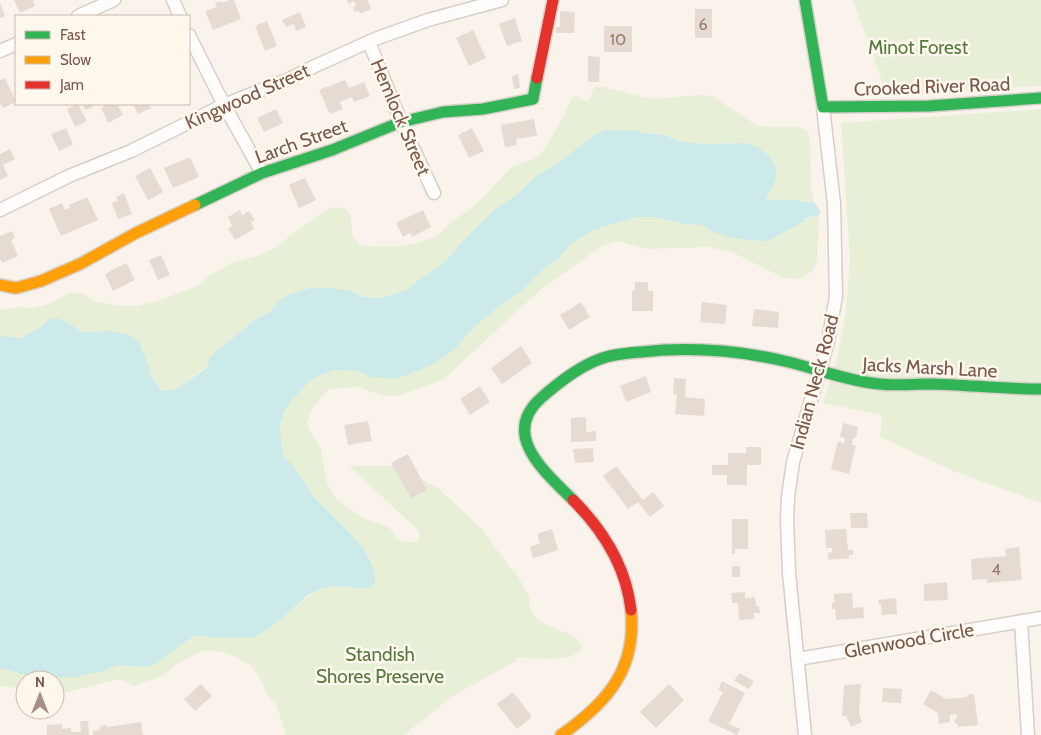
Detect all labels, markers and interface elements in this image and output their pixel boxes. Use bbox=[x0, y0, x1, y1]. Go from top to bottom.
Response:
legend bbox=[15, 15, 190, 105]
house number: 6 bbox=[698, 15, 708, 34]
text: Fast bbox=[60, 26, 85, 44]
house number: 10 bbox=[610, 30, 626, 49]
park label: Minot Forest bbox=[868, 36, 969, 59]
text: Slow bbox=[60, 51, 91, 69]
street label: Hemlock Street bbox=[366, 55, 436, 180]
street label: Kingwood Street bbox=[182, 59, 313, 134]
street label: Crooked River Road bbox=[853, 72, 1011, 101]
text: Jam bbox=[59, 76, 84, 94]
street label: Larch Street bbox=[252, 114, 351, 169]
street label: Indian Neck Road bbox=[785, 312, 844, 452]
street label: Jacks Marsh Lane bbox=[861, 352, 998, 383]
house number: 4 bbox=[991, 560, 1001, 579]
street label: Glenwood Circle bbox=[842, 618, 976, 663]
park label: Standish Shores Preserve bbox=[316, 643, 444, 688]
north arrow bbox=[15, 670, 65, 720]
text: N bbox=[35, 673, 45, 691]

